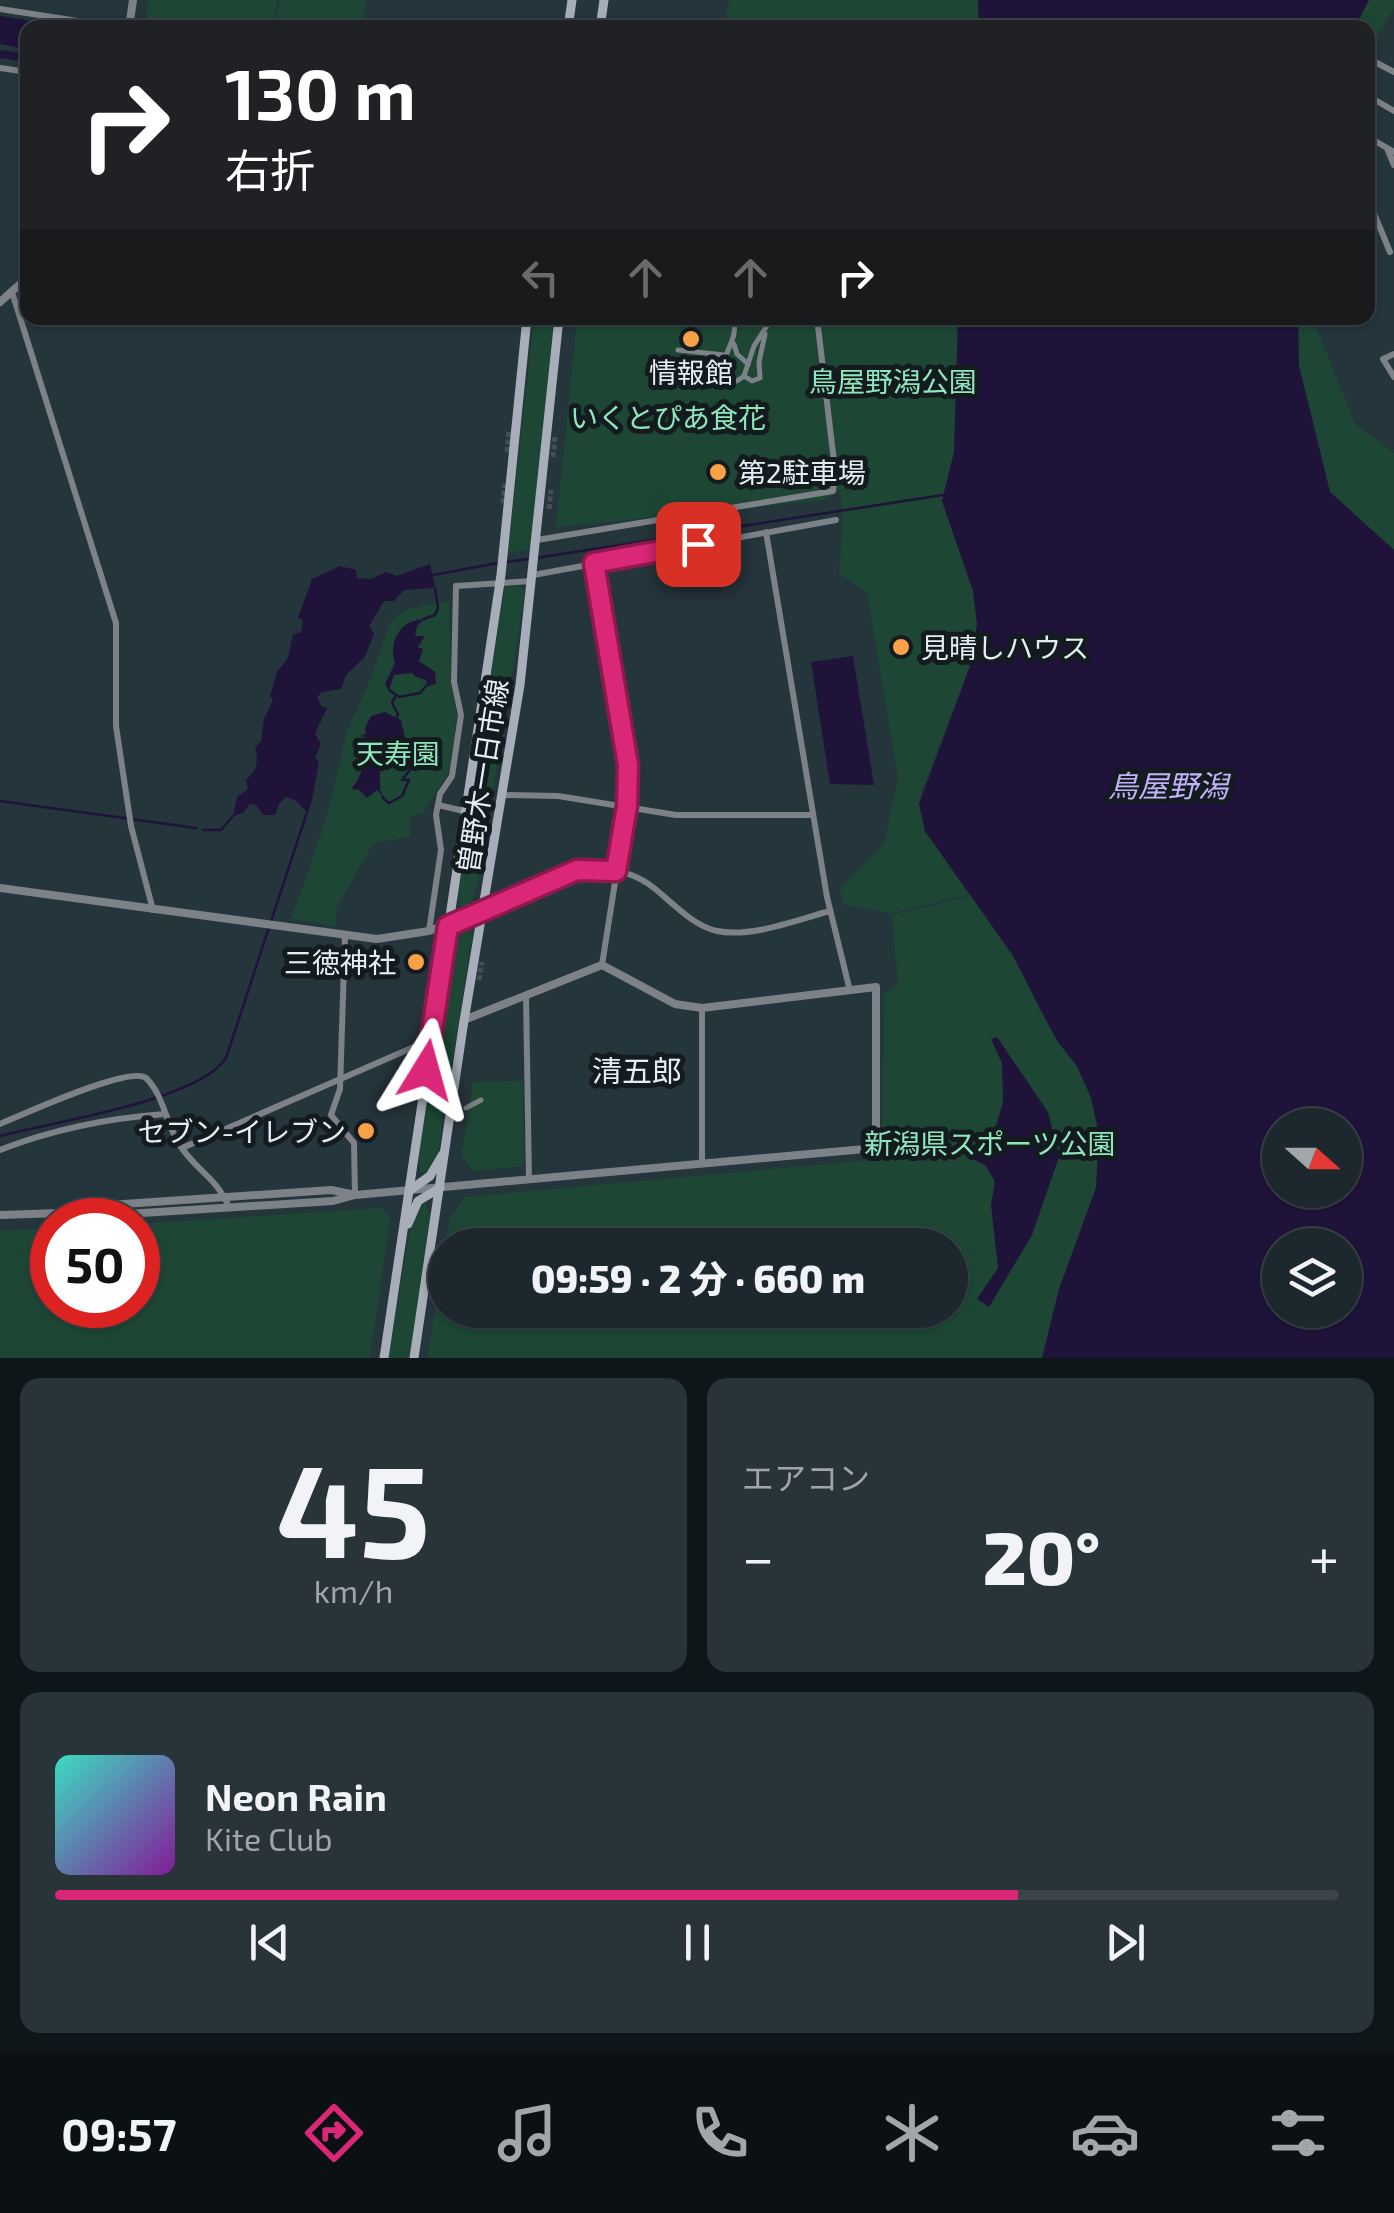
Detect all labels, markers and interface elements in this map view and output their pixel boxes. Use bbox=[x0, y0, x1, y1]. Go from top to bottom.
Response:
text: 130 m bbox=[225, 50, 416, 134]
icon: right bbox=[60, 60, 190, 190]
text: 右折 bbox=[225, 142, 315, 196]
icon: left bbox=[513, 250, 568, 305]
icon: ahead bbox=[618, 250, 673, 305]
icon: ahead bbox=[723, 250, 778, 305]
icon: right bbox=[828, 250, 883, 305]
marker: 情報館 bbox=[680, 328, 702, 350]
place label: 情報館 bbox=[649, 355, 733, 389]
park label: 鳥屋野潟公園 bbox=[809, 364, 977, 398]
park label: いくとぴあ食花 bbox=[570, 400, 766, 434]
place label: 第2駐車場 bbox=[738, 455, 866, 489]
marker: 第2駐車場 bbox=[707, 461, 729, 483]
pin bbox=[656, 502, 741, 587]
icon: arrive bbox=[671, 517, 726, 572]
place label: 見晴しハウス bbox=[921, 630, 1089, 664]
marker: 見晴しハウス bbox=[890, 636, 912, 658]
street label: 曽野木一日市線 bbox=[450, 677, 514, 875]
park label: 天寿園 bbox=[356, 736, 440, 770]
water label: 鳥屋野潟 bbox=[1108, 767, 1232, 803]
place label: 三徳神社 bbox=[284, 945, 396, 979]
marker: 三徳神社 bbox=[405, 951, 427, 973]
position arrow bbox=[374, 1018, 478, 1122]
district label: 清五郎 bbox=[592, 1052, 682, 1088]
north arrow bbox=[1262, 1108, 1362, 1208]
map controls bbox=[1262, 1108, 1362, 1328]
place label: セブン-イレブン bbox=[137, 1114, 346, 1148]
marker: セブン-イレブン bbox=[355, 1120, 377, 1142]
park label: 新潟県スポーツ公園 bbox=[864, 1126, 1116, 1160]
speed limit sign: 50 bbox=[30, 1198, 160, 1328]
button: layers bbox=[1262, 1228, 1362, 1328]
text: 09:59 · 2 分 · 660 m bbox=[531, 1255, 865, 1301]
text: 45 bbox=[276, 1428, 431, 1584]
text: エアコン bbox=[742, 1458, 870, 1496]
text: 20° bbox=[983, 1510, 1100, 1600]
text: − bbox=[742, 1523, 774, 1589]
text: + bbox=[1309, 1523, 1339, 1589]
text: km/h bbox=[314, 1571, 393, 1609]
text: Neon Rain bbox=[205, 1773, 387, 1819]
text: Kite Club bbox=[205, 1819, 333, 1857]
icon: previous bbox=[242, 1915, 297, 1970]
icon: pause bbox=[670, 1915, 725, 1970]
icon: next bbox=[1098, 1915, 1153, 1970]
icon: directions bbox=[299, 2098, 369, 2168]
icon: music bbox=[492, 2098, 562, 2168]
icon: phone bbox=[685, 2098, 755, 2168]
icon: climate bbox=[877, 2098, 947, 2168]
icon: car bbox=[1070, 2098, 1140, 2168]
icon: filters bbox=[1263, 2098, 1333, 2168]
text: 09:57 bbox=[61, 2106, 176, 2160]

